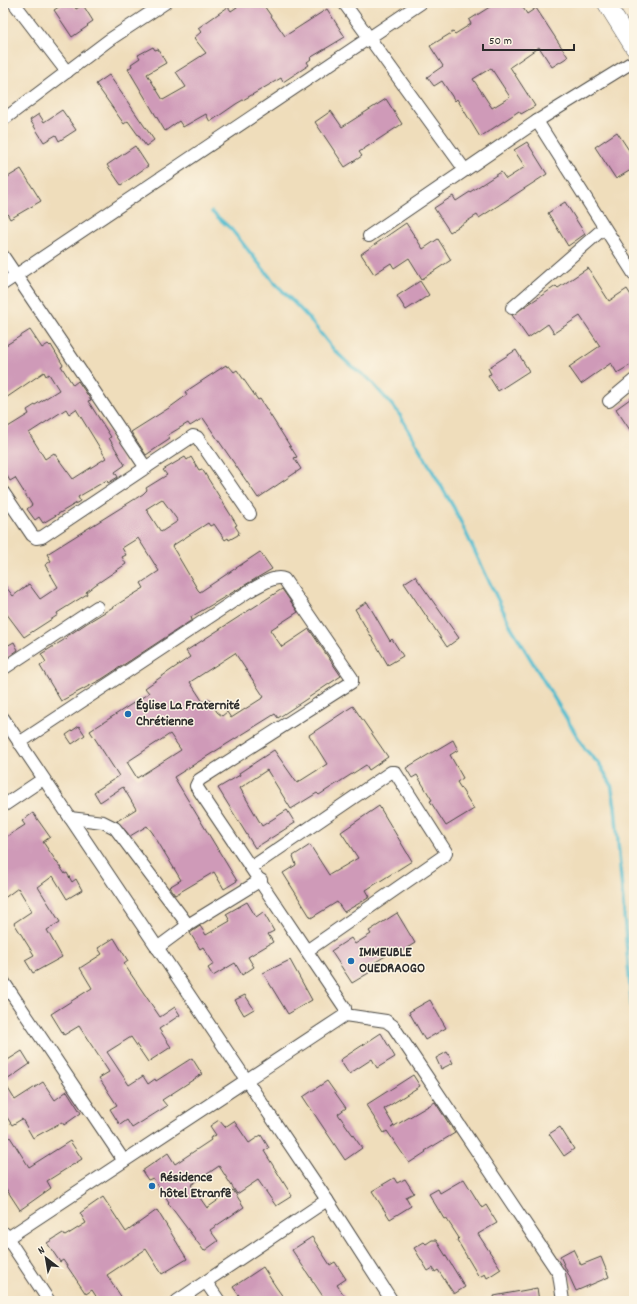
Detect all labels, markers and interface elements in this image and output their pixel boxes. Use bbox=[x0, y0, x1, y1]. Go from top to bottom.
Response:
scale bar bbox=[483, 26, 574, 52]
text: 50 m bbox=[489, 33, 512, 50]
place label: Église La Fraternité Chrétienne bbox=[136, 696, 240, 732]
marker: Église La Fraternité Chrétienne bbox=[123, 709, 133, 719]
place label: IMMEUBLE OUEDRAOGO bbox=[359, 943, 425, 979]
marker: IMMEUBLE OUEDRAOGO bbox=[346, 956, 356, 966]
place label: Résidence hôtel Etranfê bbox=[160, 1168, 231, 1204]
marker: Résidence hôtel Etranfê bbox=[147, 1181, 157, 1191]
north arrow bbox=[26, 1238, 66, 1278]
text: N bbox=[35, 1243, 49, 1259]

